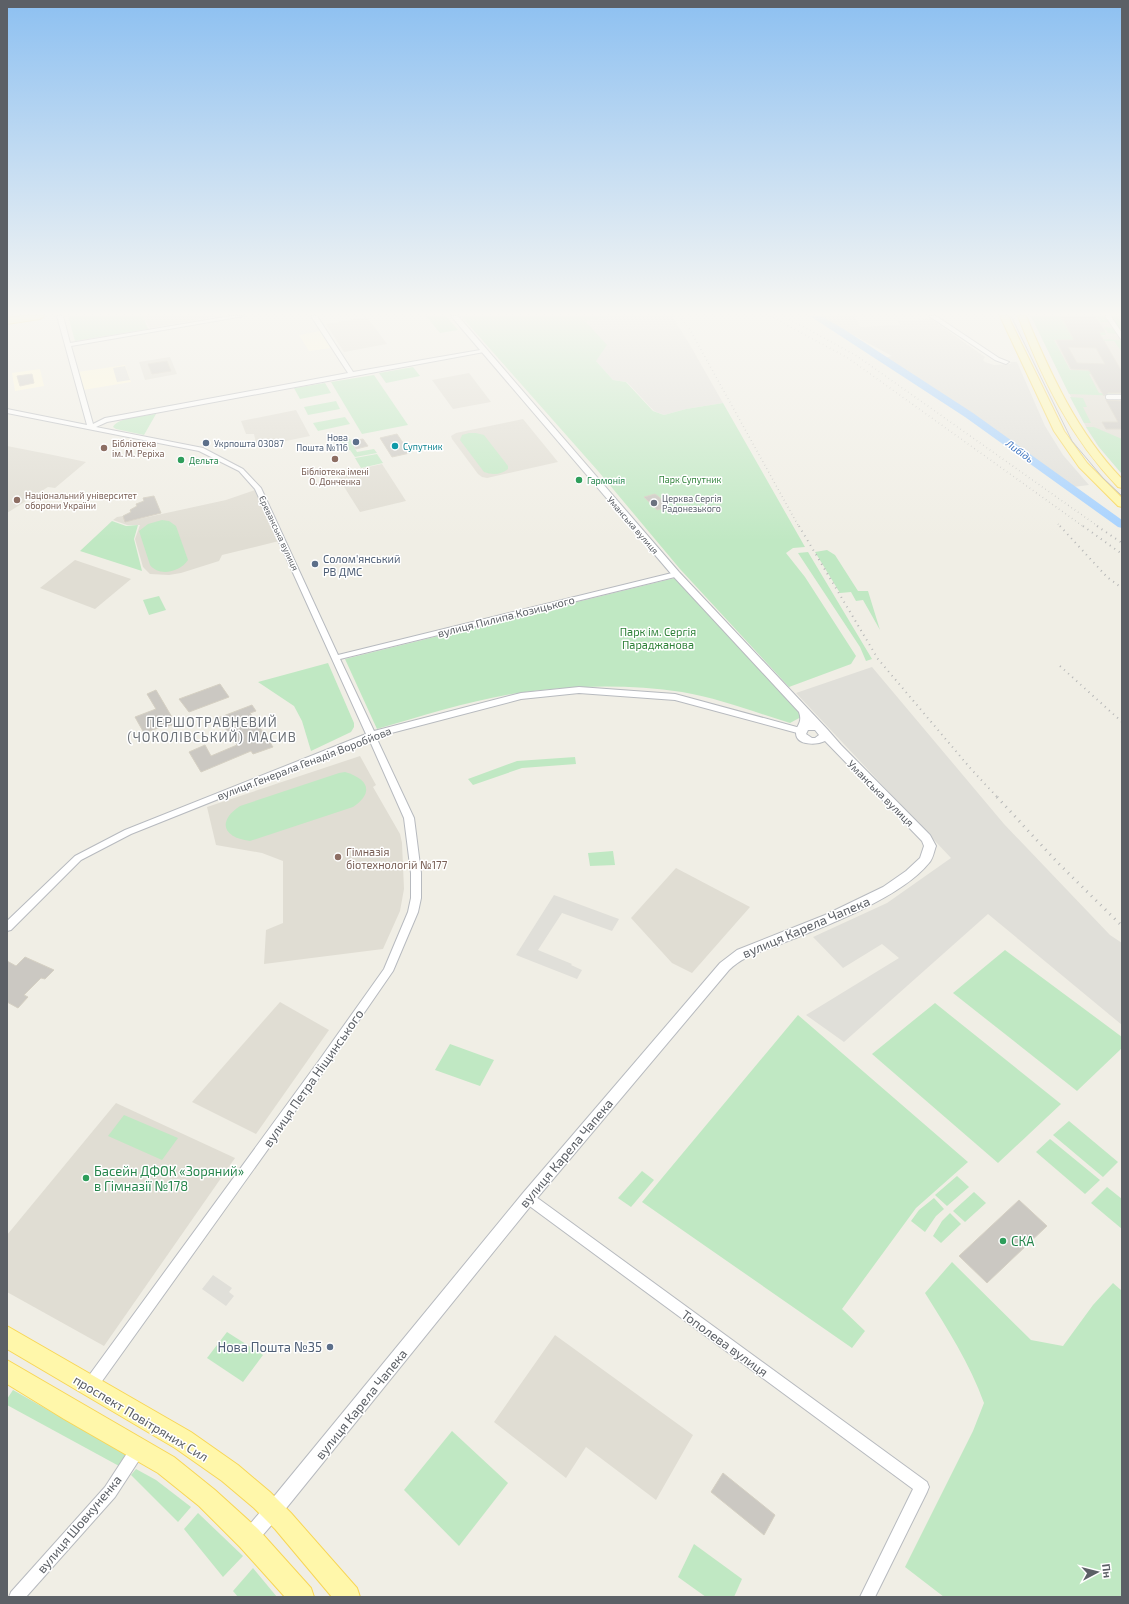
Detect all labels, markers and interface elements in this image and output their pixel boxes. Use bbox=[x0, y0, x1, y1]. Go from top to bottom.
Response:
place label: Нова Пошта №116 bbox=[296, 432, 348, 453]
water label: Либідь bbox=[1003, 436, 1036, 465]
marker: Нова Пошта №116 bbox=[351, 437, 361, 447]
place label: Бібліотека ім. М. Реріха bbox=[112, 438, 164, 459]
marker: Укрпошта 03087 bbox=[201, 438, 211, 448]
place label: Укрпошта 03087 bbox=[214, 438, 284, 449]
marker: Супутник bbox=[390, 441, 400, 451]
place label: Супутник bbox=[403, 441, 443, 453]
marker: Бібліотека ім. М. Реріха bbox=[99, 443, 109, 453]
marker: Бібліотека імені О. Донченка bbox=[330, 454, 340, 464]
marker: Дельта bbox=[176, 455, 186, 465]
place label: Дельта bbox=[189, 455, 219, 466]
place label: Бібліотека імені О. Донченка bbox=[301, 466, 369, 487]
park label: Парк Супутник bbox=[659, 474, 721, 486]
marker: Гармонія bbox=[574, 475, 584, 485]
place label: Гармонія bbox=[587, 475, 625, 486]
place label: Національний університет оборони України bbox=[25, 490, 138, 511]
place label: Церква Сергія Радонезького bbox=[662, 493, 722, 514]
street label: Єреванська вулиця bbox=[256, 494, 301, 573]
street label: Уманська вулиця bbox=[604, 494, 661, 557]
marker: Національний університет оборони України bbox=[12, 495, 22, 505]
marker: Церква Сергія Радонезького bbox=[649, 498, 659, 508]
place label: Солом'янський РВ ДМС bbox=[323, 552, 401, 578]
marker: Солом'янський РВ ДМС bbox=[310, 559, 320, 569]
street label: вулиця Пилипа Козицького bbox=[436, 593, 576, 640]
park label: Парк ім. Сергія Параджанова bbox=[620, 625, 696, 651]
district label: ПЕРШОТРАВНЕВИЙ (ЧОКОЛІВСЬКИЙ) МАСИВ bbox=[127, 714, 297, 745]
street label: вулиця Генерала Генадія Воробйова bbox=[215, 724, 393, 803]
street label: Уманська вулиця bbox=[844, 757, 917, 830]
place label: Гімназія біотехнологій №177 bbox=[346, 845, 448, 871]
marker: Гімназія біотехнологій №177 bbox=[333, 852, 343, 862]
street label: вулиця Карела Чапека bbox=[740, 893, 872, 961]
street label: вулиця Петра Ніщинського bbox=[259, 1006, 367, 1150]
street label: вулиця Карела Чапека bbox=[516, 1095, 616, 1211]
place label: Басейн ДФОК «Зоряний» в Гімназії №178 bbox=[94, 1163, 244, 1194]
marker: Басейн ДФОК «Зоряний» в Гімназії №178 bbox=[81, 1173, 91, 1183]
place label: СКА bbox=[1011, 1233, 1034, 1249]
marker: СКА bbox=[998, 1236, 1008, 1246]
street label: Тополева вулиця bbox=[679, 1306, 771, 1380]
place label: Нова Пошта №35 bbox=[217, 1339, 322, 1355]
marker: Нова Пошта №35 bbox=[325, 1342, 335, 1352]
street label: вулиця Карела Чапека bbox=[312, 1346, 410, 1462]
street label: проспект Повітряних Сил bbox=[71, 1371, 211, 1465]
street label: вулиця Шовкуненка bbox=[33, 1472, 125, 1576]
north arrow bbox=[1077, 1552, 1117, 1592]
text: Пн bbox=[1100, 1563, 1115, 1579]

